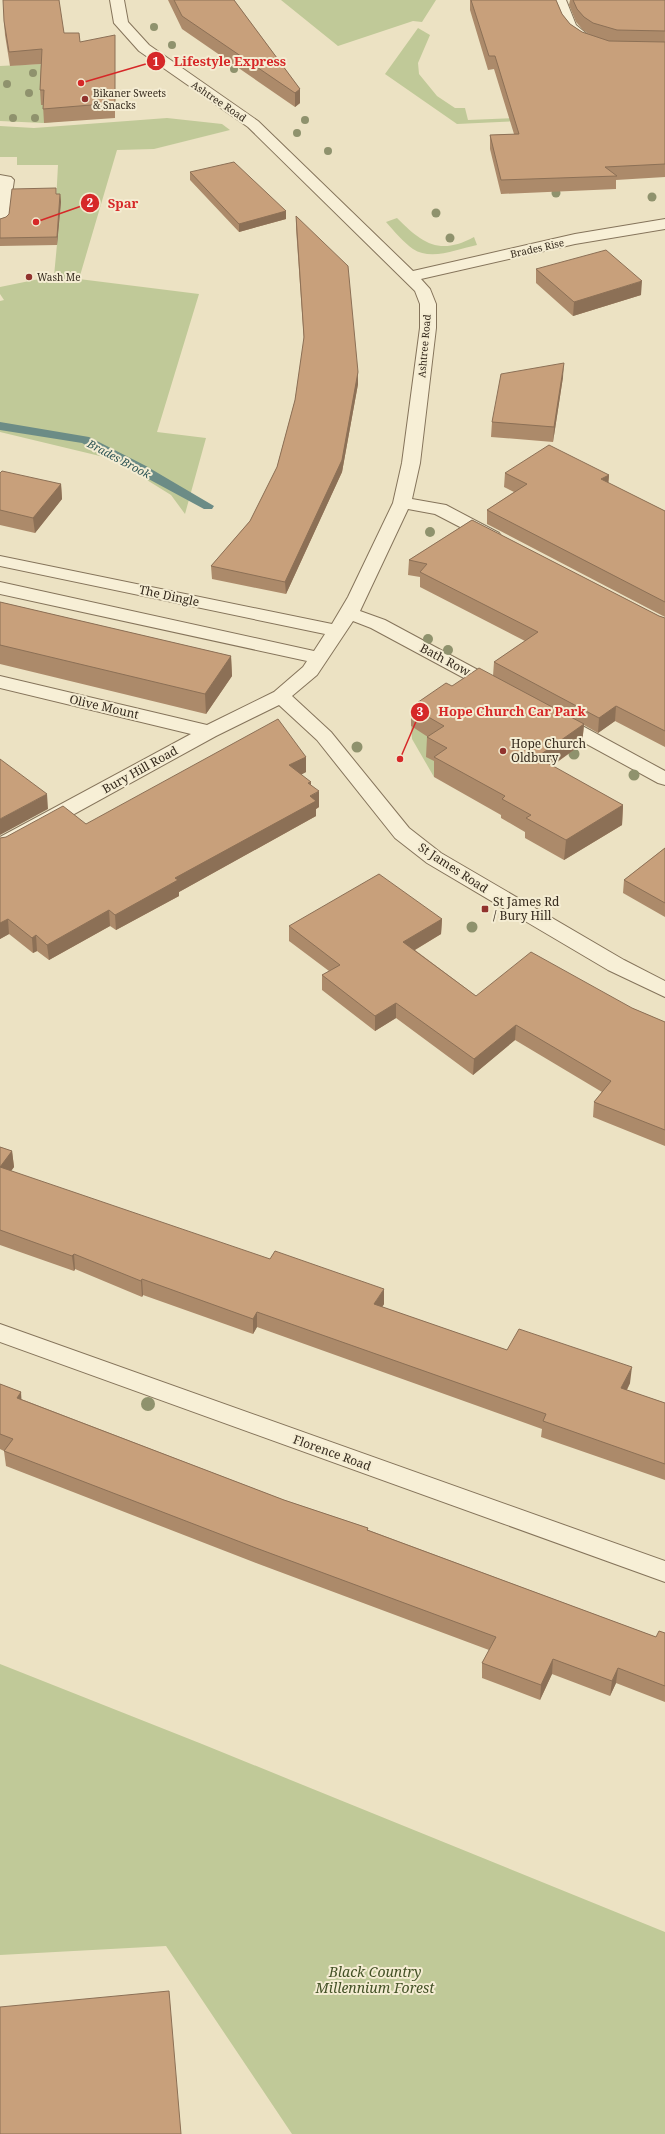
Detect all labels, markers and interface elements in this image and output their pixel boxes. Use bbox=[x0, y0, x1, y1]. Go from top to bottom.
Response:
callout: Lifestyle Express bbox=[146, 49, 294, 74]
text: Lifestyle Express bbox=[174, 52, 286, 70]
text: 1 bbox=[153, 53, 160, 70]
street label: Ashtree Road bbox=[189, 77, 249, 125]
place label: Bikaner Sweets & Snacks bbox=[93, 86, 167, 112]
marker: Bikaner Sweets & Snacks bbox=[80, 94, 90, 104]
callout: Spar bbox=[80, 191, 146, 216]
text: 2 bbox=[87, 194, 94, 211]
text: Spar bbox=[108, 194, 138, 212]
street label: Brades Rise bbox=[509, 235, 565, 261]
place label: Wash Me bbox=[37, 270, 81, 284]
marker: Wash Me bbox=[24, 272, 34, 282]
street label: Ashtree Road bbox=[414, 314, 434, 378]
water label: Brades Brook bbox=[84, 435, 154, 482]
street label: The Dingle bbox=[137, 581, 201, 610]
street label: Bath Row bbox=[417, 639, 474, 680]
street label: Olive Mount bbox=[68, 690, 140, 723]
callout: Hope Church Car Park bbox=[410, 699, 594, 724]
text: Hope Church Car Park bbox=[438, 702, 586, 720]
text: 3 bbox=[417, 703, 424, 720]
place label: Hope Church Oldbury bbox=[511, 735, 587, 766]
street label: Bury Hill Road bbox=[99, 741, 181, 797]
marker: Hope Church Oldbury bbox=[498, 746, 508, 756]
street label: St James Road bbox=[415, 839, 492, 897]
place label: St James Rd / Bury Hill bbox=[493, 893, 560, 924]
marker: St James Rd / Bury Hill bbox=[480, 904, 490, 914]
street label: Florence Road bbox=[291, 1431, 374, 1475]
park label: Black Country Millennium Forest bbox=[315, 1962, 435, 1997]

